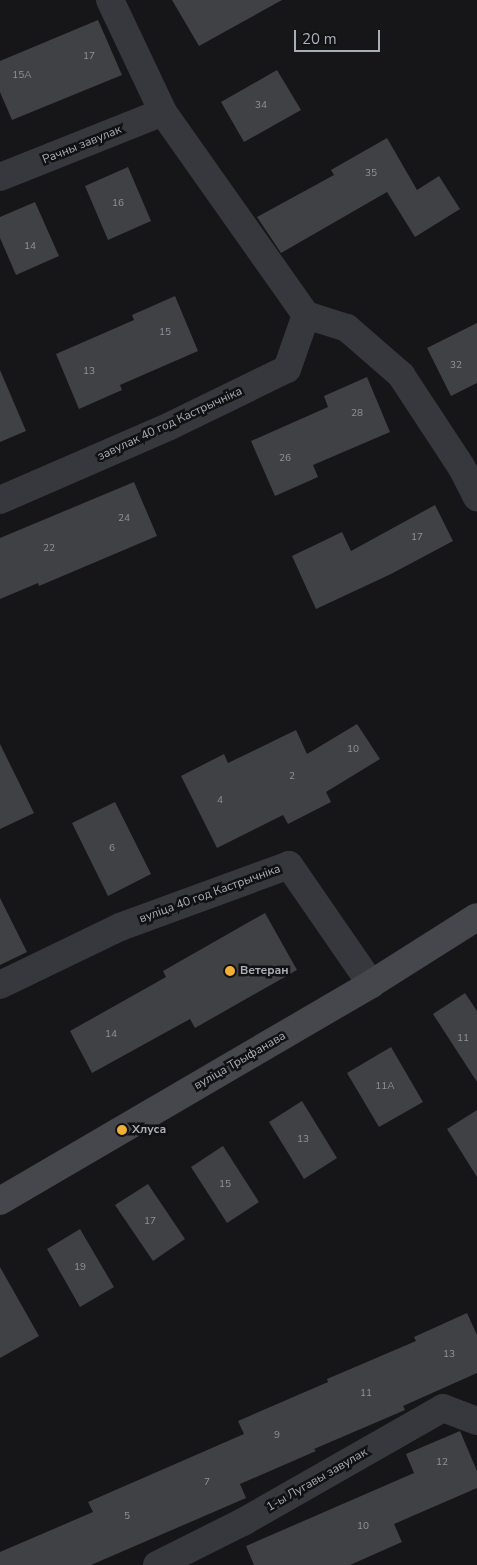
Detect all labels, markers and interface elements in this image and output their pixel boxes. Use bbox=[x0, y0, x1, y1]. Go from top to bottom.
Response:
scale bar bbox=[297, 20, 383, 52]
text: 20 m bbox=[302, 29, 337, 49]
house number: 17 bbox=[83, 51, 95, 63]
house number: 15А bbox=[12, 70, 32, 82]
house number: 34 bbox=[255, 100, 267, 112]
street label: Рачны завулак bbox=[40, 123, 124, 167]
house number: 35 bbox=[365, 168, 377, 180]
house number: 16 bbox=[112, 198, 124, 210]
house number: 14 bbox=[24, 241, 36, 253]
house number: 15 bbox=[159, 327, 171, 339]
house number: 32 bbox=[450, 360, 462, 372]
house number: 13 bbox=[83, 366, 95, 378]
street label: завулак 40 год Кастрычніка bbox=[95, 384, 245, 464]
house number: 28 bbox=[351, 408, 363, 420]
house number: 26 bbox=[279, 453, 291, 465]
house number: 24 bbox=[118, 513, 130, 525]
house number: 17 bbox=[411, 532, 423, 544]
house number: 22 bbox=[43, 543, 55, 555]
house number: 10 bbox=[347, 744, 359, 756]
house number: 2 bbox=[289, 771, 295, 783]
house number: 4 bbox=[217, 795, 223, 807]
house number: 6 bbox=[109, 843, 115, 855]
street label: вуліца 40 год Кастрычніка bbox=[137, 862, 283, 926]
place label: Ветеран bbox=[240, 964, 289, 978]
marker: Ветеран bbox=[224, 965, 236, 977]
house number: 14 bbox=[105, 1029, 117, 1041]
street label: вуліца Трыфанава bbox=[191, 1029, 289, 1093]
house number: 11 bbox=[457, 1033, 469, 1045]
house number: 11А bbox=[375, 1081, 395, 1093]
place label: Хлуса bbox=[132, 1123, 166, 1137]
marker: Хлуса bbox=[116, 1124, 128, 1136]
house number: 13 bbox=[297, 1134, 309, 1146]
house number: 15 bbox=[219, 1179, 231, 1191]
house number: 17 bbox=[144, 1216, 156, 1228]
house number: 19 bbox=[74, 1262, 86, 1274]
house number: 13 bbox=[443, 1349, 455, 1361]
house number: 11 bbox=[360, 1388, 372, 1400]
house number: 9 bbox=[274, 1430, 280, 1442]
street label: 1-ы Лугавы завулак bbox=[264, 1445, 370, 1515]
house number: 12 bbox=[436, 1457, 448, 1469]
house number: 7 bbox=[204, 1477, 210, 1489]
house number: 5 bbox=[124, 1511, 130, 1523]
house number: 10 bbox=[357, 1521, 369, 1533]

